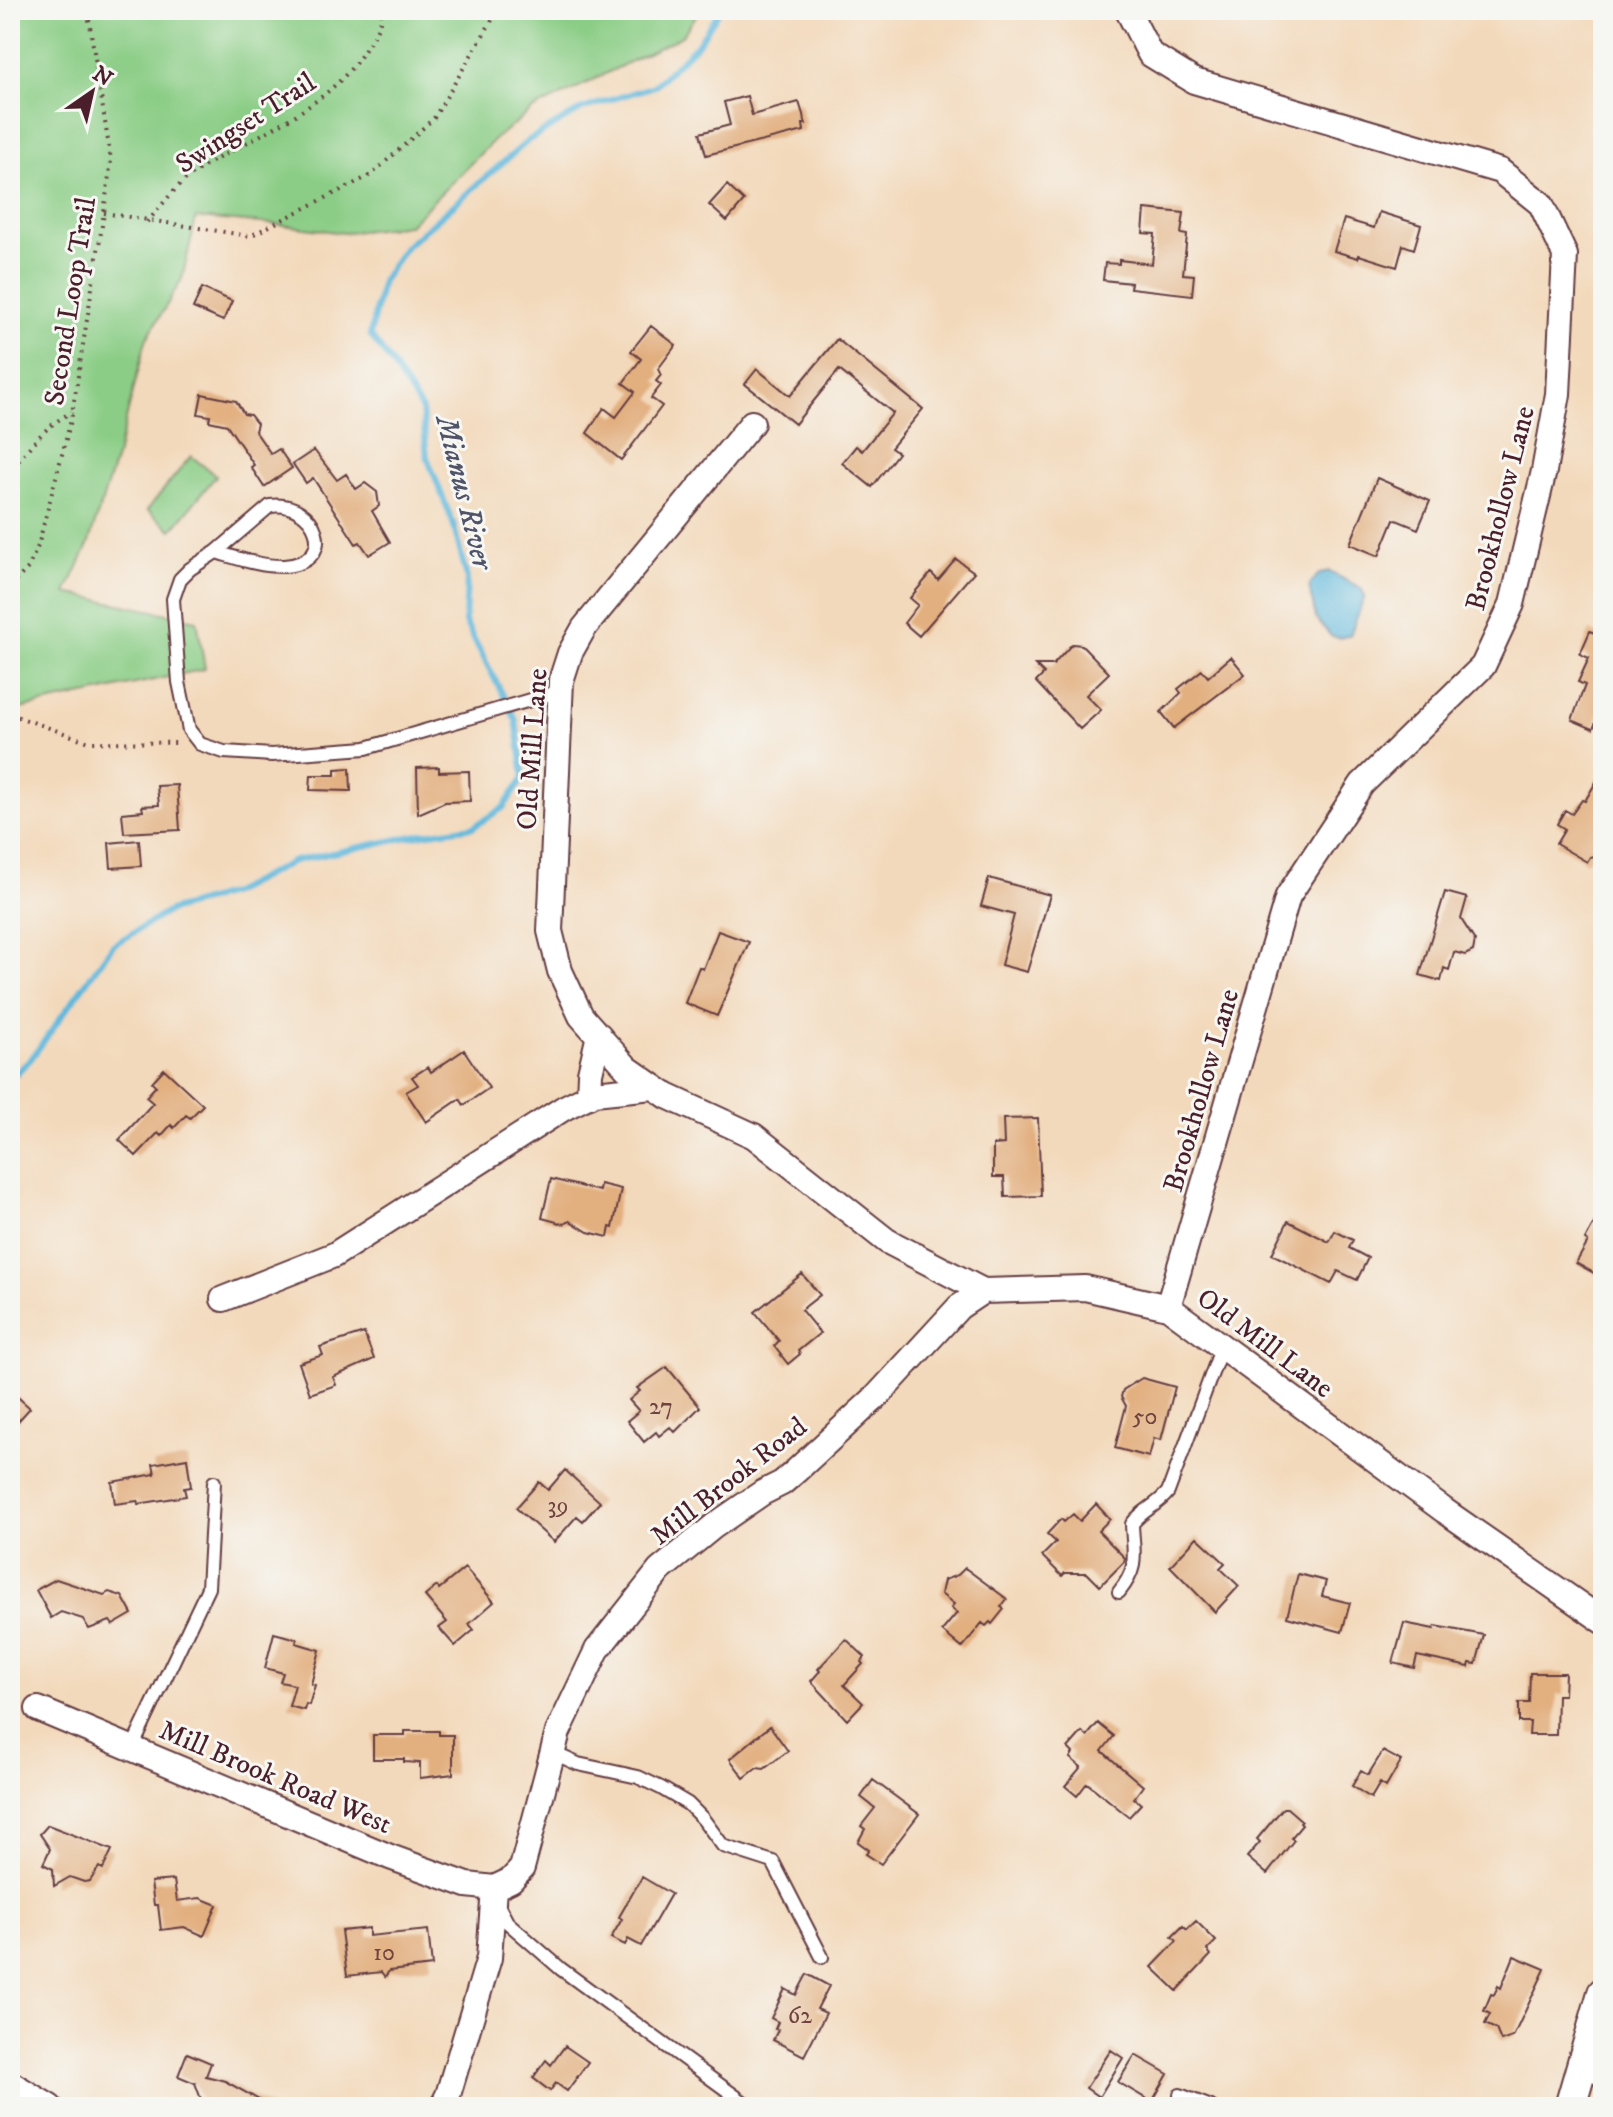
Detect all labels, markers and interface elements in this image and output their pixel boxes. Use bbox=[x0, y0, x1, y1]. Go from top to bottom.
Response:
north arrow bbox=[52, 52, 132, 132]
text: N bbox=[87, 60, 117, 93]
street label: Swingset Trail bbox=[169, 65, 323, 182]
street label: Second Loop Trail bbox=[37, 194, 104, 408]
street label: Brookhollow Lane bbox=[1458, 402, 1543, 614]
water label: Mianus River bbox=[426, 410, 501, 575]
street label: Old Mill Lane bbox=[509, 667, 556, 831]
street label: Brookhollow Lane bbox=[1156, 985, 1247, 1196]
street label: Old Mill Lane bbox=[1190, 1281, 1340, 1406]
house number: 27 bbox=[649, 1392, 673, 1422]
house number: 50 bbox=[1133, 1402, 1157, 1432]
street label: Mill Brook Road bbox=[644, 1409, 814, 1553]
house number: 39 bbox=[548, 1491, 568, 1521]
street label: Mill Brook Road West bbox=[154, 1713, 397, 1842]
house number: 10 bbox=[373, 1938, 395, 1968]
house number: 62 bbox=[788, 2001, 812, 2031]

